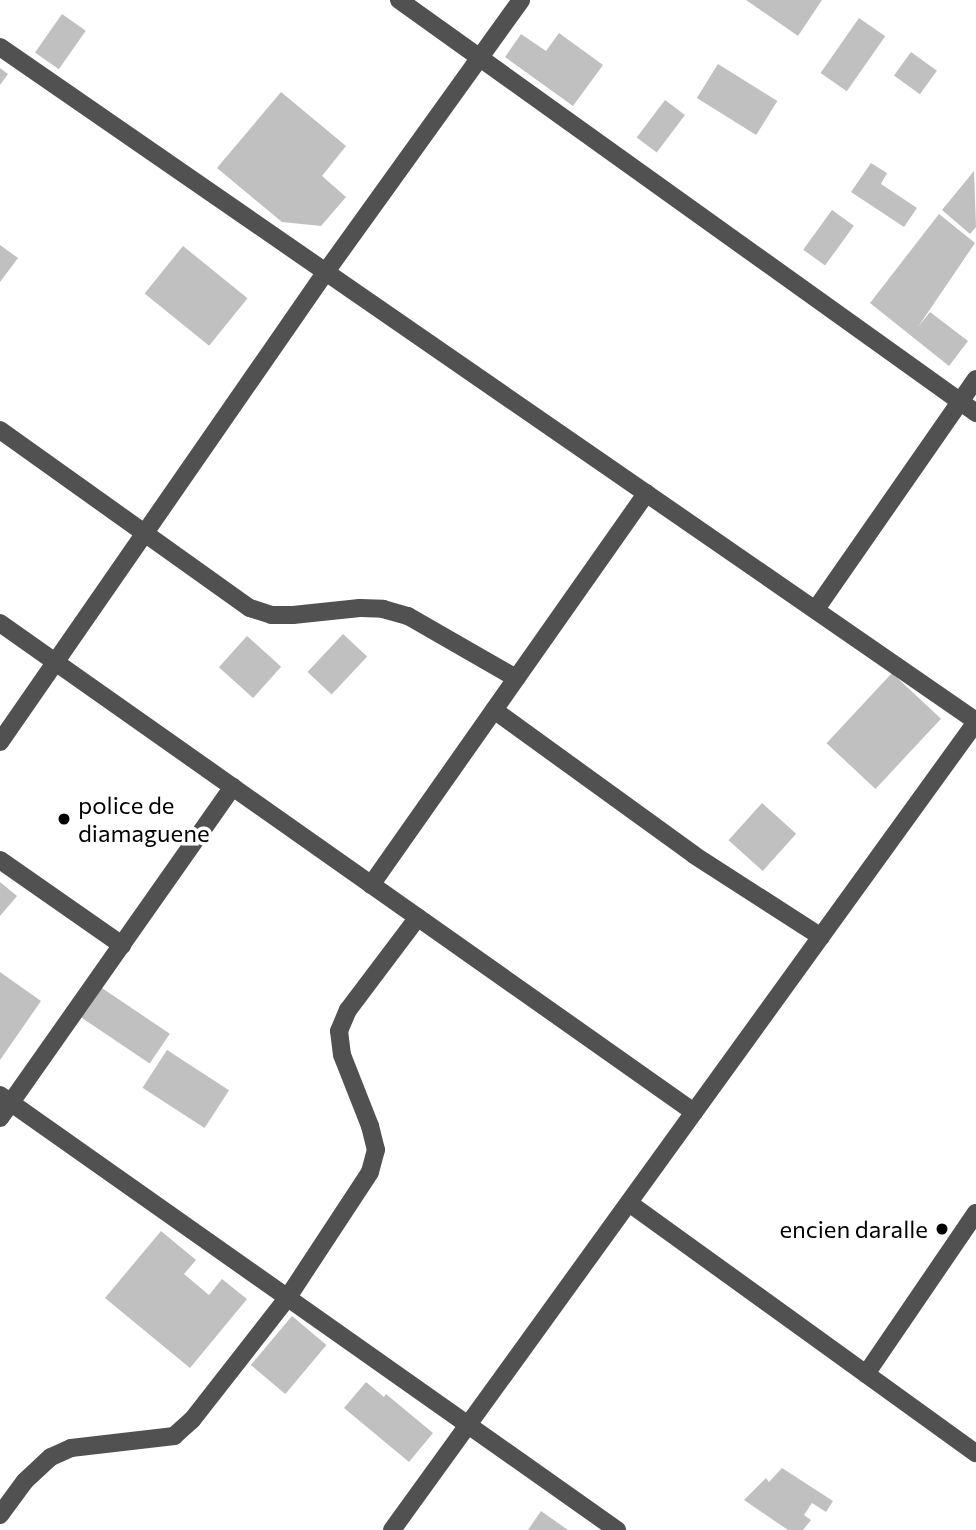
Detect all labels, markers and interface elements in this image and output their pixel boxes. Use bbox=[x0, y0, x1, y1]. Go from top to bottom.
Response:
place label: police de diamaguene bbox=[78, 791, 210, 847]
marker: police de diamaguene bbox=[56, 811, 72, 827]
place label: encien daralle bbox=[779, 1215, 928, 1243]
marker: encien daralle bbox=[934, 1221, 950, 1237]

